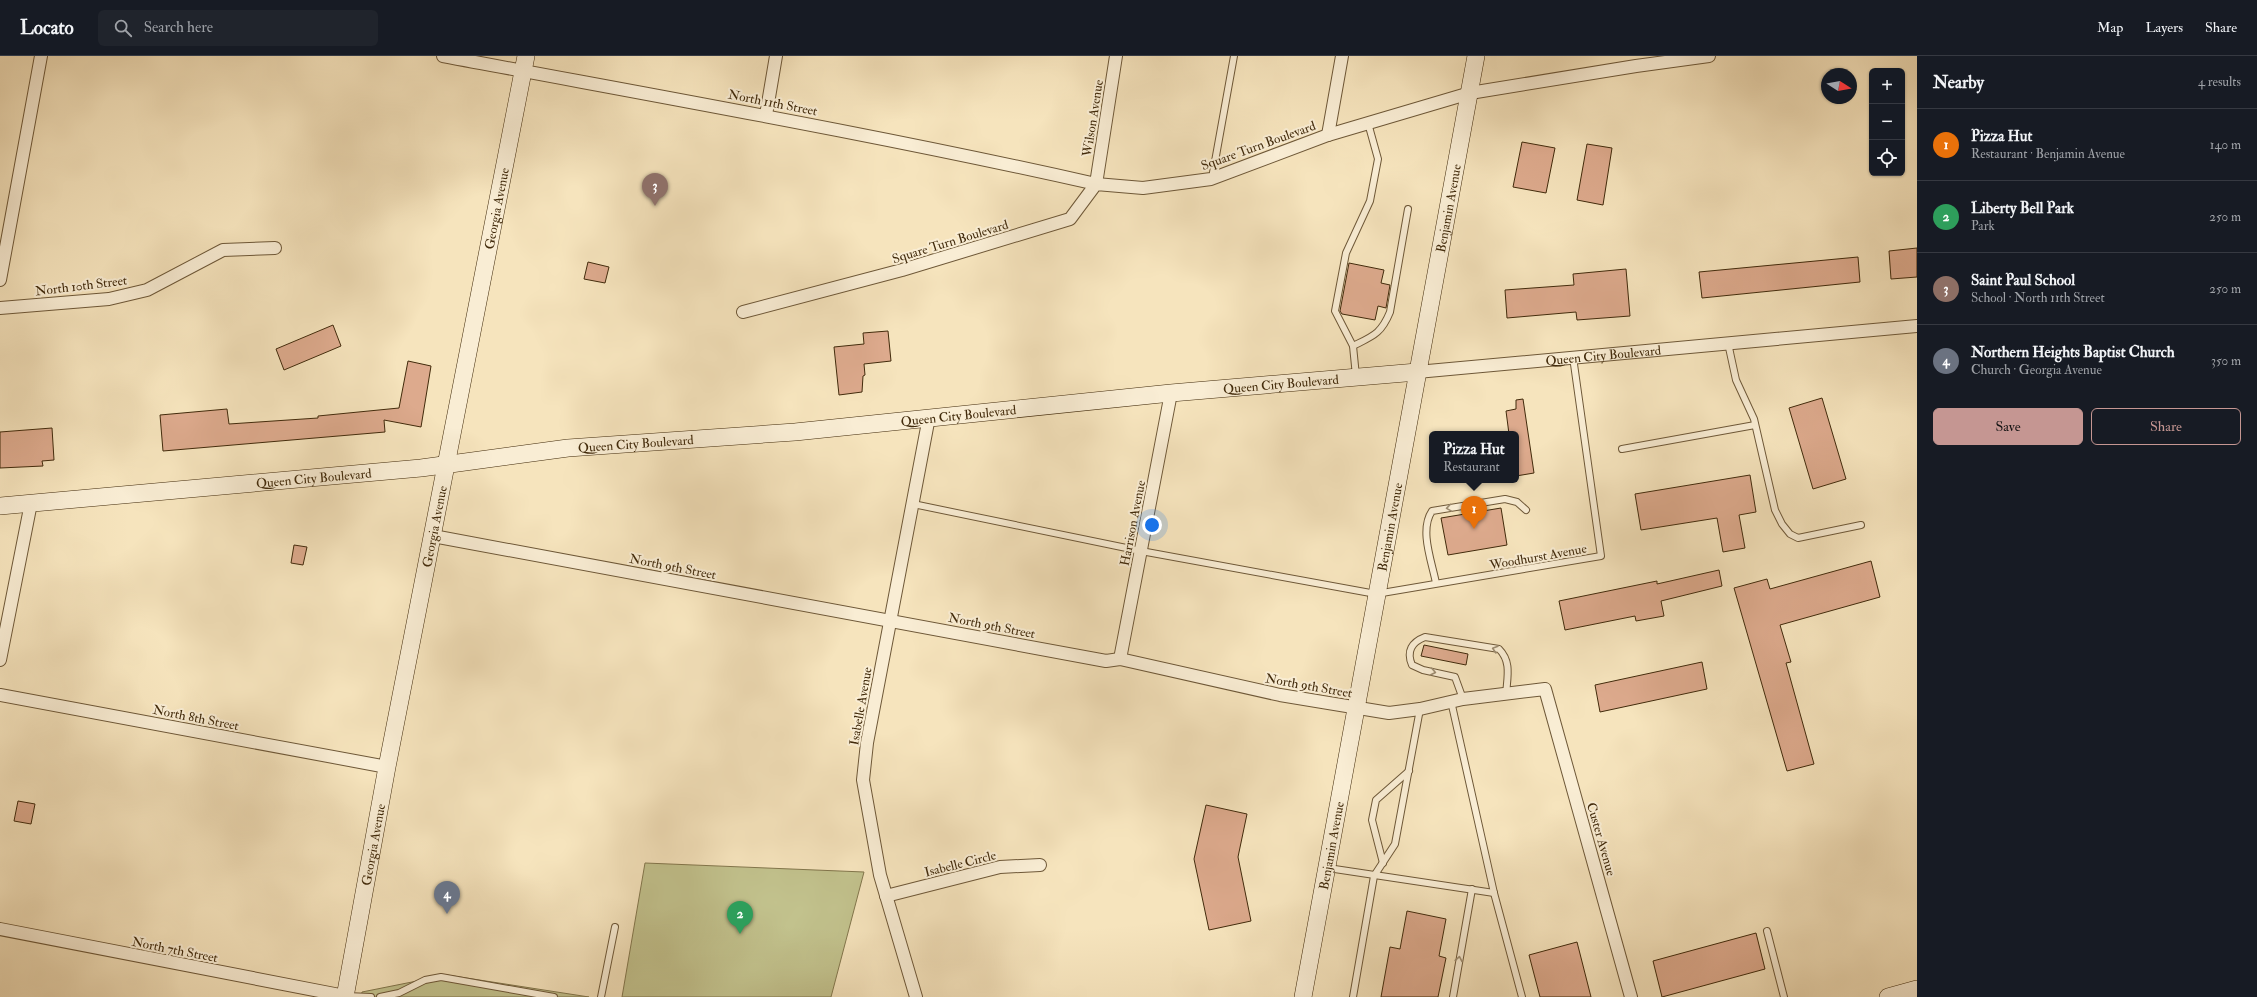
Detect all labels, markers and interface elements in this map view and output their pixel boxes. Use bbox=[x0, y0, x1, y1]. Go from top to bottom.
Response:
search box bbox=[98, 10, 378, 46]
text: Locato bbox=[20, 16, 74, 40]
icon: search bbox=[112, 17, 134, 39]
text: Search here bbox=[144, 18, 213, 37]
text: Map bbox=[2097, 19, 2123, 36]
text: Layers bbox=[2145, 19, 2183, 36]
text: Share bbox=[2205, 19, 2237, 36]
north arrow bbox=[1821, 68, 1857, 104]
map controls bbox=[1869, 68, 1905, 176]
button: + bbox=[1869, 68, 1905, 104]
text: Nearby bbox=[1933, 72, 1984, 93]
text: 4 results bbox=[2198, 74, 2241, 90]
street label: Wilson Avenue bbox=[1079, 78, 1107, 159]
street label: North 11th Street bbox=[727, 86, 819, 119]
button: − bbox=[1869, 104, 1905, 140]
street label: Square Turn Boulevard bbox=[1199, 118, 1318, 174]
text: Pizza Hut bbox=[1971, 127, 2032, 146]
text: 1 bbox=[1944, 137, 1948, 153]
text: 140 m bbox=[2210, 137, 2241, 153]
button: locate bbox=[1869, 140, 1905, 176]
text: Restaurant · Benjamin Avenue bbox=[1971, 146, 2125, 162]
street label: Benjamin Avenue bbox=[1433, 162, 1465, 254]
street label: Georgia Avenue bbox=[481, 166, 513, 251]
pin: 3 bbox=[642, 173, 668, 206]
text: Liberty Bell Park bbox=[1971, 199, 2074, 218]
text: 2 bbox=[1943, 209, 1949, 225]
text: 250 m bbox=[2209, 209, 2241, 225]
street label: Square Turn Boulevard bbox=[890, 216, 1011, 267]
text: Park bbox=[1971, 218, 1995, 234]
text: Saint Paul School bbox=[1971, 271, 2075, 290]
street label: North 10th Street bbox=[34, 272, 128, 300]
text: 3 bbox=[1944, 281, 1949, 297]
text: 250 m bbox=[2209, 281, 2241, 297]
text: School · North 11th Street bbox=[1971, 290, 2105, 306]
street label: Queen City Boulevard bbox=[1545, 343, 1662, 369]
text: Northern Heights Baptist Church bbox=[1971, 343, 2175, 362]
text: 4 bbox=[1942, 353, 1950, 369]
text: 350 m bbox=[2211, 353, 2241, 369]
text: Church · Georgia Avenue bbox=[1971, 362, 2102, 378]
street label: Queen City Boulevard bbox=[1223, 372, 1340, 398]
street label: Queen City Boulevard bbox=[900, 402, 1018, 430]
button: Save bbox=[1933, 408, 2083, 445]
button: Share bbox=[2091, 408, 2241, 445]
popup bbox=[1429, 431, 1519, 483]
street label: Queen City Boulevard bbox=[577, 432, 695, 456]
text: Pizza Hut bbox=[1443, 440, 1505, 459]
text: Restaurant bbox=[1443, 459, 1500, 475]
street label: Queen City Boulevard bbox=[255, 465, 373, 492]
street label: Harrison Avenue bbox=[1117, 478, 1149, 567]
street label: Benjamin Avenue bbox=[1374, 481, 1406, 573]
street label: Georgia Avenue bbox=[419, 484, 451, 569]
pin: 1 bbox=[1461, 496, 1487, 529]
one-way arrow bbox=[1446, 503, 1452, 512]
your location bbox=[1142, 515, 1162, 535]
street label: Woodhurst Avenue bbox=[1487, 540, 1589, 574]
street label: North 9th Street bbox=[628, 551, 718, 583]
street label: North 9th Street bbox=[947, 610, 1037, 642]
one-way arrow bbox=[1491, 645, 1498, 654]
street label: Isabelle Avenue bbox=[846, 665, 876, 747]
one-way arrow bbox=[1429, 668, 1436, 676]
street label: North 9th Street bbox=[1264, 670, 1354, 702]
street label: North 8th Street bbox=[151, 702, 240, 734]
street label: Benjamin Avenue bbox=[1316, 800, 1348, 891]
street label: Custer Avenue bbox=[1583, 801, 1619, 878]
street label: Georgia Avenue bbox=[358, 802, 389, 887]
street label: Isabelle Circle bbox=[923, 847, 998, 881]
pin: 4 bbox=[434, 881, 460, 914]
pin: 2 bbox=[727, 901, 753, 934]
street label: North 7th Street bbox=[130, 934, 219, 966]
one-way arrow bbox=[1455, 955, 1463, 962]

